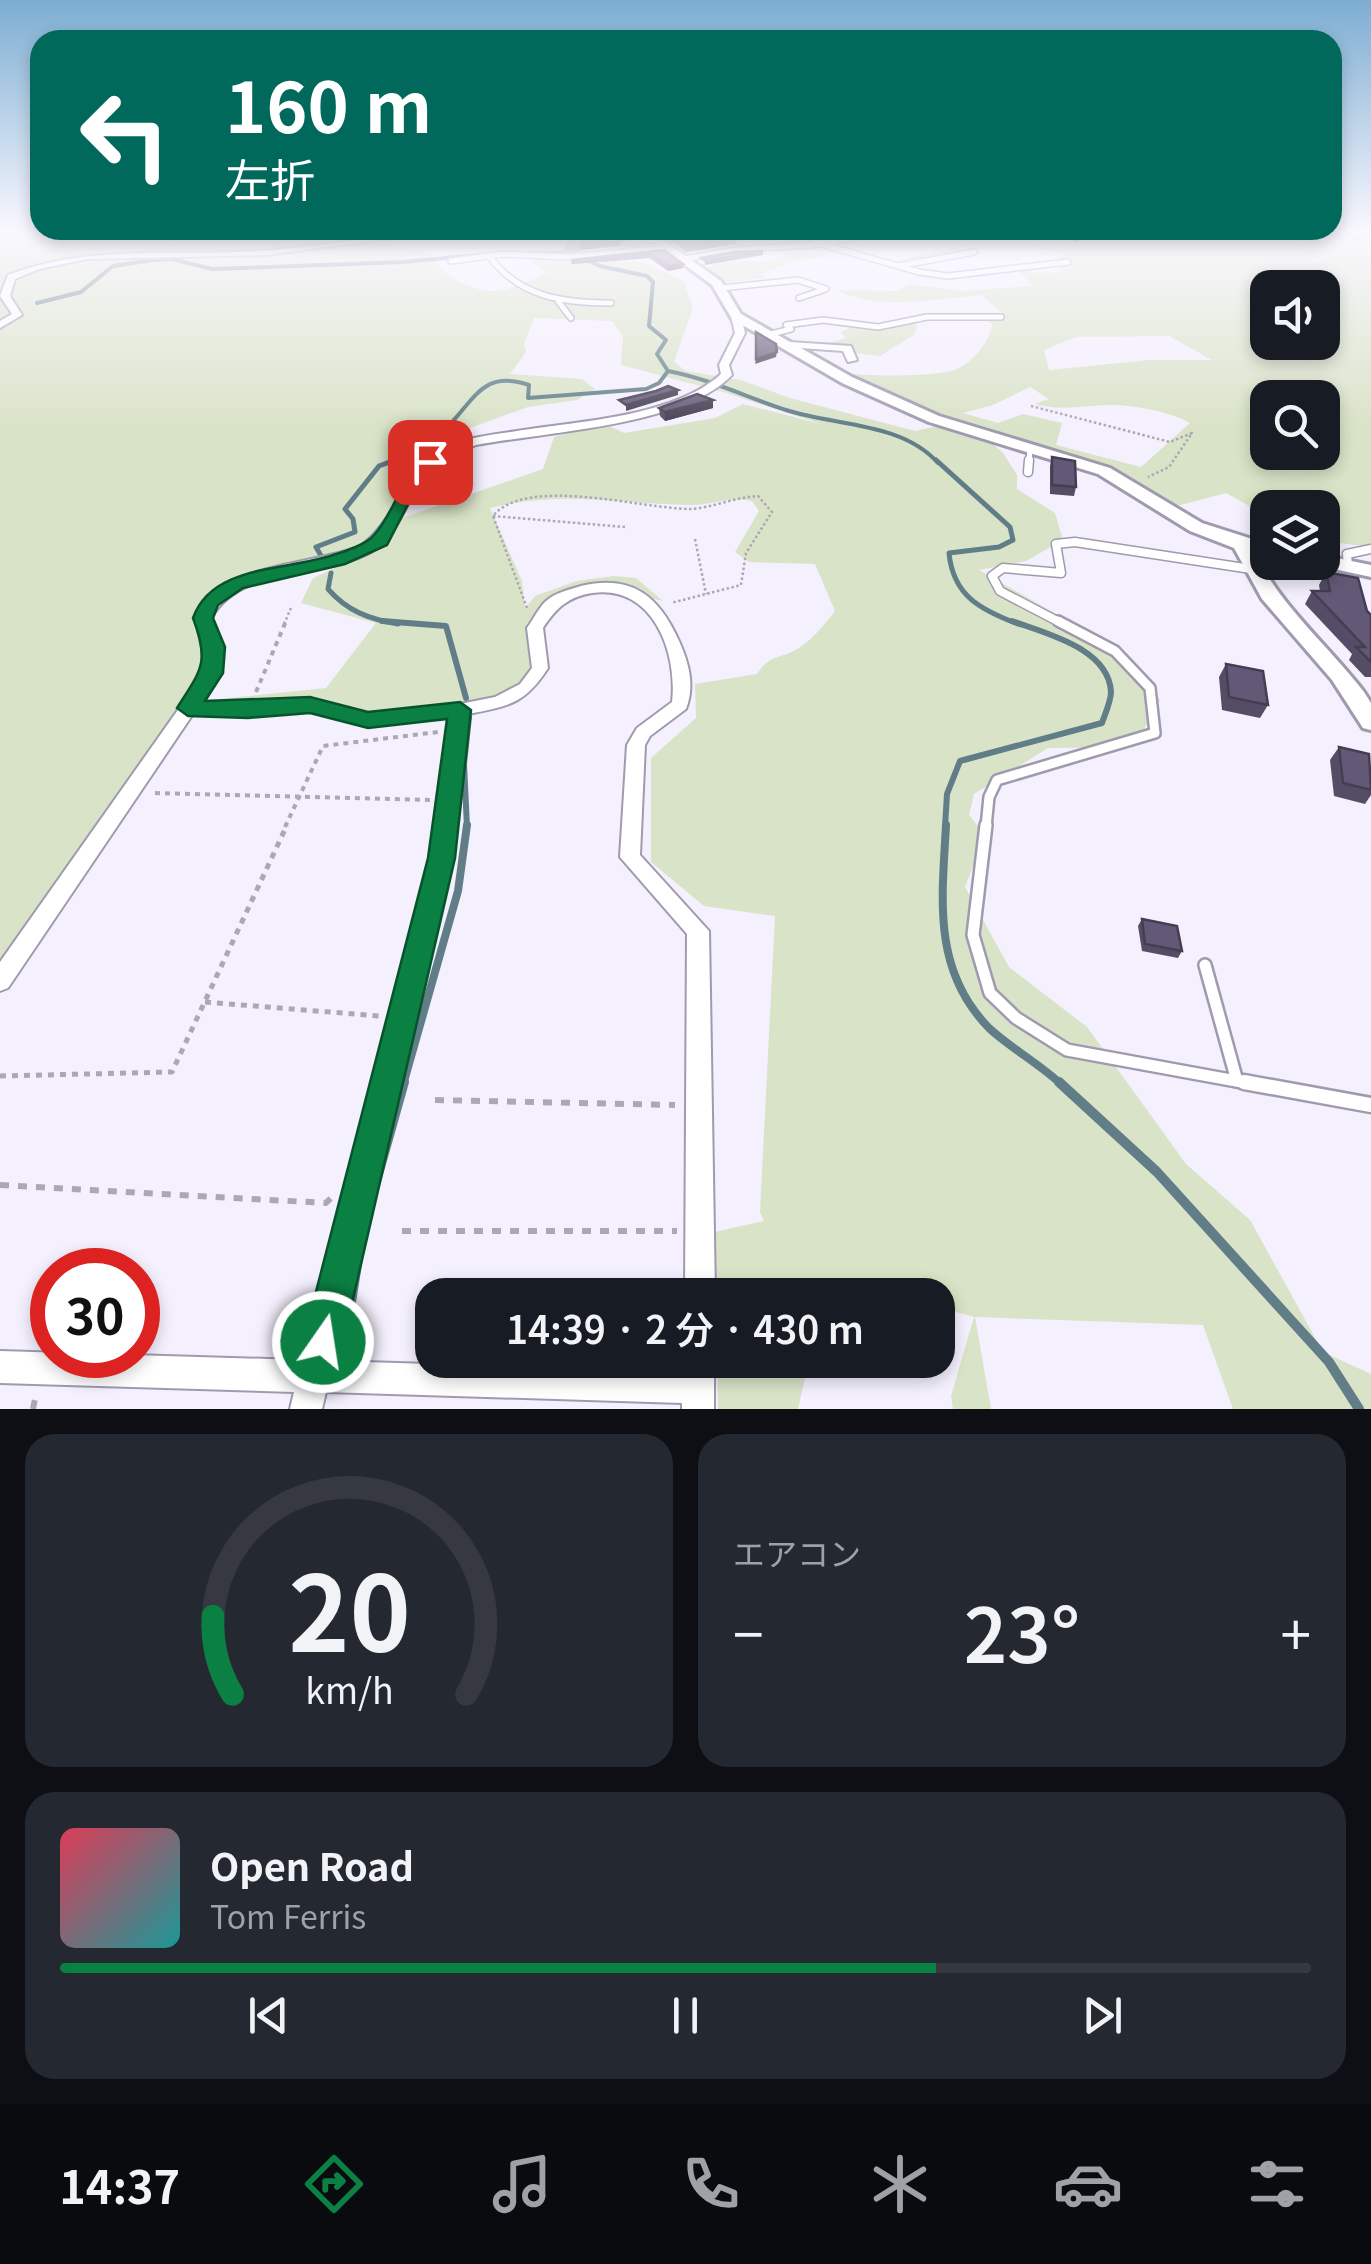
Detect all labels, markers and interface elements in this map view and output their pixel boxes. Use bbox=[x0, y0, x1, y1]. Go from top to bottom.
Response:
text: 160 m bbox=[225, 52, 432, 153]
icon: left bbox=[60, 70, 190, 200]
text: 左折 bbox=[225, 145, 315, 210]
map controls bbox=[1250, 270, 1340, 580]
button: sound bbox=[1250, 270, 1340, 360]
button: search bbox=[1250, 380, 1340, 470]
pin bbox=[388, 420, 473, 505]
icon: arrive bbox=[403, 435, 458, 490]
button: layers bbox=[1250, 490, 1340, 580]
speed limit sign: 30 bbox=[30, 1248, 160, 1378]
position arrow bbox=[271, 1290, 375, 1394]
text: 14:39 · 2 分 · 430 m bbox=[506, 1300, 864, 1355]
text: エアコン bbox=[733, 1529, 861, 1575]
text: 20 bbox=[288, 1531, 410, 1682]
text: 23° bbox=[964, 1576, 1080, 1685]
text: − bbox=[733, 1591, 764, 1671]
text: + bbox=[1280, 1591, 1311, 1671]
text: km/h bbox=[305, 1663, 393, 1714]
text: Open Road bbox=[210, 1837, 414, 1892]
text: Tom Ferris bbox=[210, 1892, 366, 1938]
icon: previous bbox=[241, 1988, 296, 2043]
icon: pause bbox=[658, 1988, 713, 2043]
icon: next bbox=[1075, 1988, 1130, 2043]
icon: directions bbox=[299, 2149, 369, 2219]
icon: music bbox=[487, 2149, 557, 2219]
icon: phone bbox=[676, 2149, 746, 2219]
icon: climate bbox=[865, 2149, 935, 2219]
icon: car bbox=[1053, 2149, 1123, 2219]
icon: filters bbox=[1242, 2149, 1312, 2219]
text: 14:37 bbox=[59, 2152, 180, 2217]

